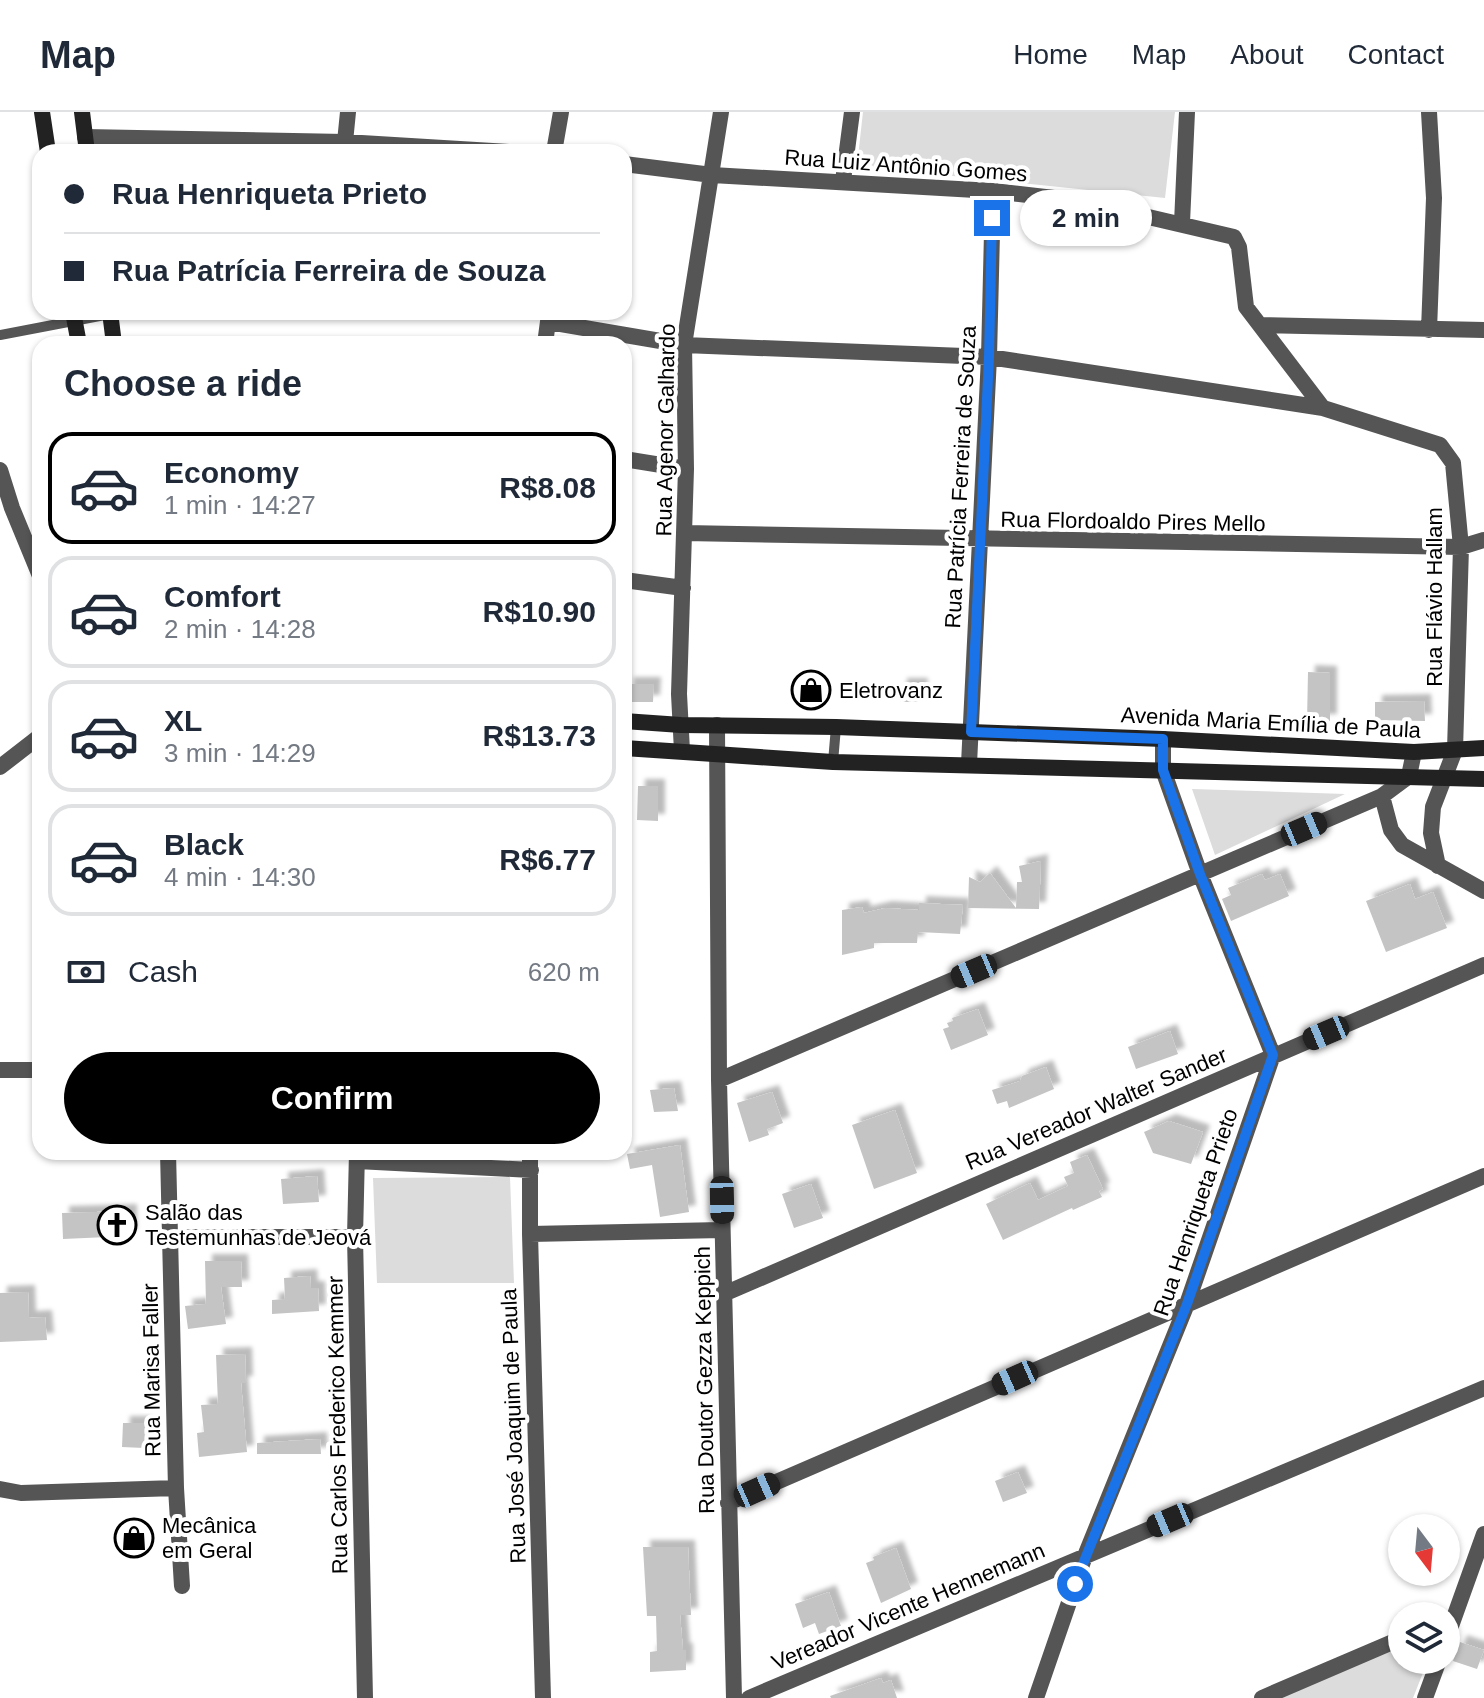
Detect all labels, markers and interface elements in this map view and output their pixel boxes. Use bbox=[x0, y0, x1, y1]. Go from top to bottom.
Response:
text: Map bbox=[40, 34, 116, 76]
text: Home bbox=[1013, 39, 1088, 70]
text: Map bbox=[1132, 39, 1186, 70]
text: About bbox=[1230, 39, 1304, 70]
text: Contact bbox=[1348, 39, 1444, 70]
street label: Rua Luiz Antônio Gomes bbox=[784, 145, 1028, 186]
text: Rua Henriqueta Prieto bbox=[112, 177, 427, 210]
callout: 2 min bbox=[1020, 190, 1152, 246]
route end bbox=[974, 200, 1010, 236]
text: 2 min bbox=[1052, 203, 1120, 233]
text: Rua Patrícia Ferreira de Souza bbox=[112, 254, 546, 287]
street label: Rua Agenor Galhardo bbox=[651, 323, 680, 537]
street label: Rua Patrícia Ferreira de Souza bbox=[940, 324, 981, 629]
text: Choose a ride bbox=[64, 363, 302, 404]
icon: car bbox=[68, 452, 140, 524]
text: Economy bbox=[164, 456, 299, 489]
text: R$8.08 bbox=[499, 471, 596, 504]
text: 1 min · 14:27 bbox=[164, 490, 316, 520]
street label: Rua Flordoaldo Pires Mello bbox=[1000, 507, 1266, 536]
street label: Rua Flávio Hallam bbox=[1422, 507, 1447, 687]
icon: car bbox=[68, 576, 140, 648]
text: Comfort bbox=[164, 580, 281, 613]
text: R$10.90 bbox=[483, 595, 596, 628]
text: 2 min · 14:28 bbox=[164, 614, 316, 644]
shop icon: Eletrovanz bbox=[790, 669, 832, 711]
place label: Eletrovanz bbox=[839, 678, 943, 703]
icon: car bbox=[68, 700, 140, 772]
street label: Avenida Maria Emília de Paula bbox=[1120, 702, 1422, 743]
text: XL bbox=[164, 704, 202, 737]
text: R$13.73 bbox=[483, 719, 596, 752]
text: 3 min · 14:29 bbox=[164, 738, 316, 768]
car bbox=[1277, 809, 1331, 849]
icon: car bbox=[68, 824, 140, 896]
text: Black bbox=[164, 828, 244, 861]
text: R$6.77 bbox=[499, 843, 596, 876]
text: 4 min · 14:30 bbox=[164, 862, 316, 892]
icon: cash bbox=[64, 950, 108, 994]
car bbox=[947, 951, 1001, 991]
text: Cash bbox=[128, 955, 198, 988]
text: 620 m bbox=[528, 957, 600, 987]
car bbox=[1299, 1013, 1353, 1053]
street label: Rua Vereador Walter Sander bbox=[962, 1042, 1231, 1175]
button: Confirm bbox=[64, 1052, 600, 1144]
street label: Rua Henriqueta Prieto bbox=[1148, 1105, 1243, 1319]
car bbox=[710, 1176, 734, 1224]
place label: Salão das Testemunhas de Jeová bbox=[145, 1200, 372, 1250]
church icon: Salão das Testemunhas de Jeová bbox=[96, 1204, 138, 1246]
street label: Rua Doutor Gezza Keppich bbox=[690, 1246, 719, 1514]
street label: Rua Carlos Frederico Kemmer bbox=[322, 1276, 353, 1574]
street label: Rua Marisa Faller bbox=[137, 1283, 166, 1457]
street label: Rua José Joaquim de Paula bbox=[496, 1287, 531, 1564]
car bbox=[988, 1357, 1042, 1399]
car bbox=[730, 1469, 784, 1511]
car bbox=[1143, 1500, 1197, 1540]
place label: Mecânica em Geral bbox=[162, 1513, 257, 1563]
north arrow bbox=[1388, 1514, 1460, 1586]
map controls bbox=[1388, 1514, 1460, 1674]
shop icon: Mecânica em Geral bbox=[113, 1517, 155, 1559]
street label: Vereador Vicente Hennemann bbox=[768, 1537, 1049, 1675]
route start bbox=[1057, 1566, 1093, 1602]
button: layers bbox=[1388, 1602, 1460, 1674]

